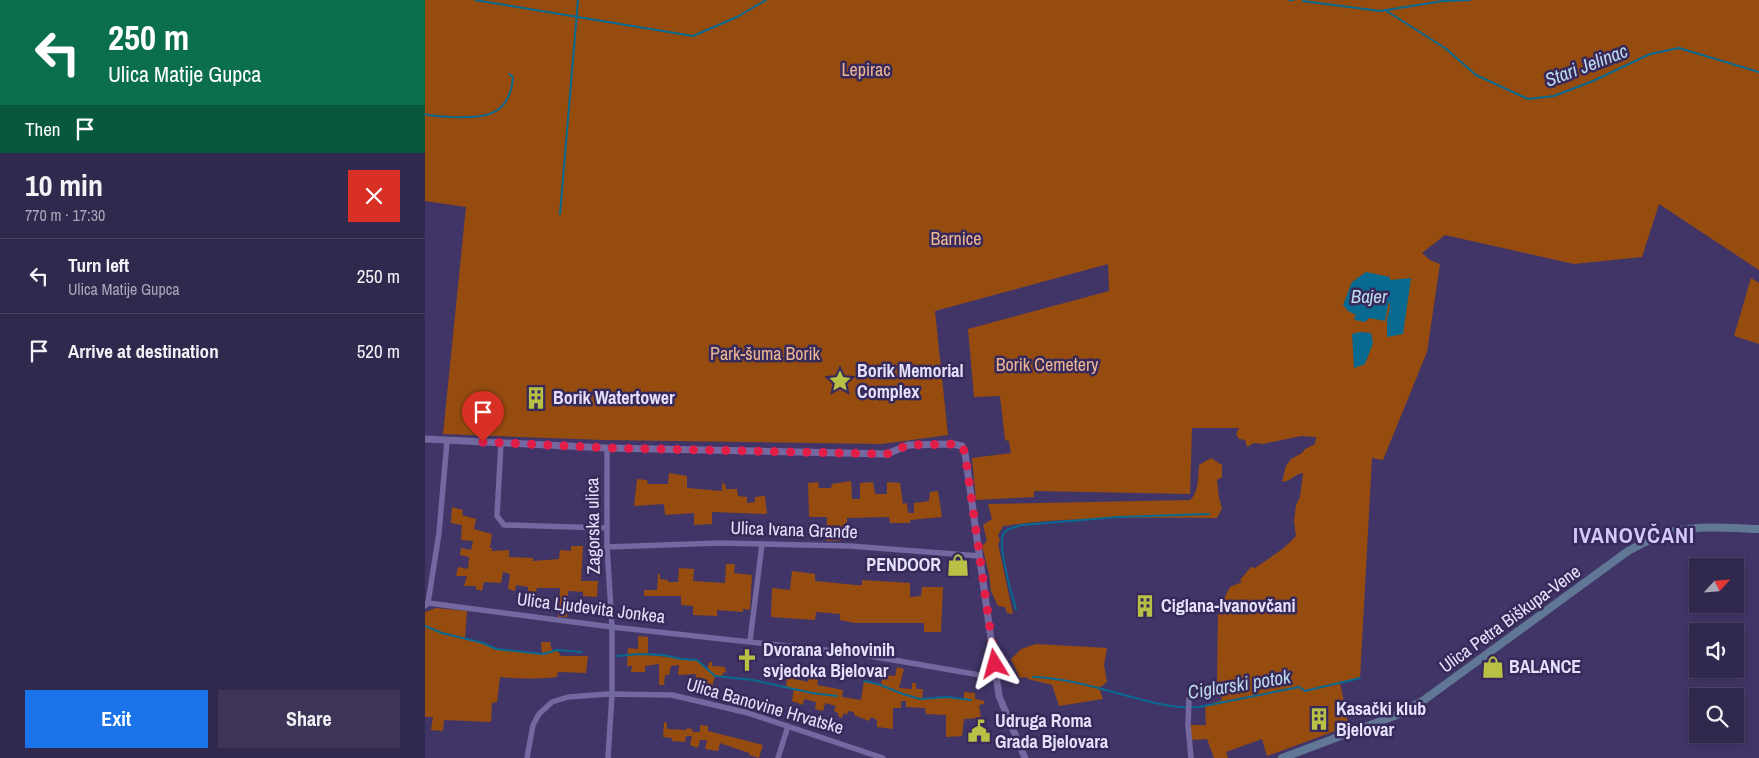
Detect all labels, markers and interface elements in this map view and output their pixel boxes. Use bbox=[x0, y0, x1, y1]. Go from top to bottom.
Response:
text: 250 m bbox=[108, 14, 189, 61]
icon: left bbox=[25, 20, 90, 85]
water label: Stari Jelinac bbox=[1541, 37, 1631, 93]
park label: Lepirac bbox=[841, 57, 891, 82]
text: Ulica Matije Gupca bbox=[108, 59, 261, 89]
icon: arrive bbox=[71, 115, 99, 143]
text: Then bbox=[25, 116, 61, 142]
text: 10 min bbox=[25, 165, 103, 205]
button: close bbox=[348, 170, 400, 222]
text: 770 m · 17:30 bbox=[25, 204, 105, 226]
park label: Barnice bbox=[931, 226, 981, 251]
text: Turn left bbox=[68, 252, 129, 278]
icon: left bbox=[25, 262, 53, 290]
text: 250 m bbox=[357, 263, 400, 289]
text: Ulica Matije Gupca bbox=[68, 278, 180, 300]
water label: Bajer bbox=[1351, 283, 1388, 309]
icon: arrive bbox=[25, 337, 53, 365]
text: Arrive at destination bbox=[68, 338, 219, 364]
text: 520 m bbox=[357, 338, 400, 364]
park label: Park-šuma Borik bbox=[710, 341, 821, 366]
park label: Borik Cemetery bbox=[996, 352, 1099, 377]
place label: Borik Memorial Complex bbox=[857, 358, 964, 404]
place icon: Borik Memorial Complex bbox=[827, 368, 853, 394]
building icon: Borik Watertower bbox=[523, 385, 549, 411]
place label: Borik Watertower bbox=[553, 385, 675, 410]
pin bbox=[462, 391, 504, 442]
icon: arrive bbox=[469, 398, 497, 426]
street label: Zagorska ulica bbox=[579, 477, 606, 575]
street label: Ulica Ivana Granđe bbox=[730, 515, 858, 544]
district label: IVANOVČANI bbox=[1573, 520, 1695, 550]
place label: PENDOOR bbox=[866, 552, 941, 577]
shop icon: PENDOOR bbox=[945, 552, 971, 578]
north arrow bbox=[1689, 558, 1744, 612]
map controls bbox=[1689, 558, 1744, 743]
street label: Ulica Petra Biškupa-Vene bbox=[1434, 559, 1585, 678]
street label: Ulica Ljudevita Jonkea bbox=[515, 586, 667, 629]
building icon: Ciglana-Ivanovčani bbox=[1132, 593, 1158, 619]
place label: Ciglana-Ivanovčani bbox=[1161, 593, 1296, 618]
button: sound bbox=[1689, 623, 1744, 678]
place label: Dvorana Jehovinih svjedoka Bjelovar bbox=[763, 637, 895, 683]
position arrow bbox=[968, 637, 1020, 689]
church icon: Dvorana Jehovinih svjedoka Bjelovar bbox=[734, 647, 760, 673]
shop icon: BALANCE bbox=[1480, 654, 1506, 680]
place label: BALANCE bbox=[1509, 654, 1581, 679]
water label: Ciglarski potok bbox=[1186, 663, 1294, 705]
street label: Ulica Banovine Hrvatske bbox=[684, 671, 847, 740]
button: search bbox=[1689, 688, 1744, 743]
button: Exit bbox=[25, 690, 208, 748]
button: Share bbox=[218, 690, 400, 748]
place label: Kasački klub Bjelovar bbox=[1336, 696, 1426, 742]
building icon: Kasački klub Bjelovar bbox=[1306, 706, 1332, 732]
place label: Udruga Roma Grada Bjelovara bbox=[995, 708, 1109, 754]
public building icon: Udruga Roma Grada Bjelovara bbox=[966, 718, 992, 744]

